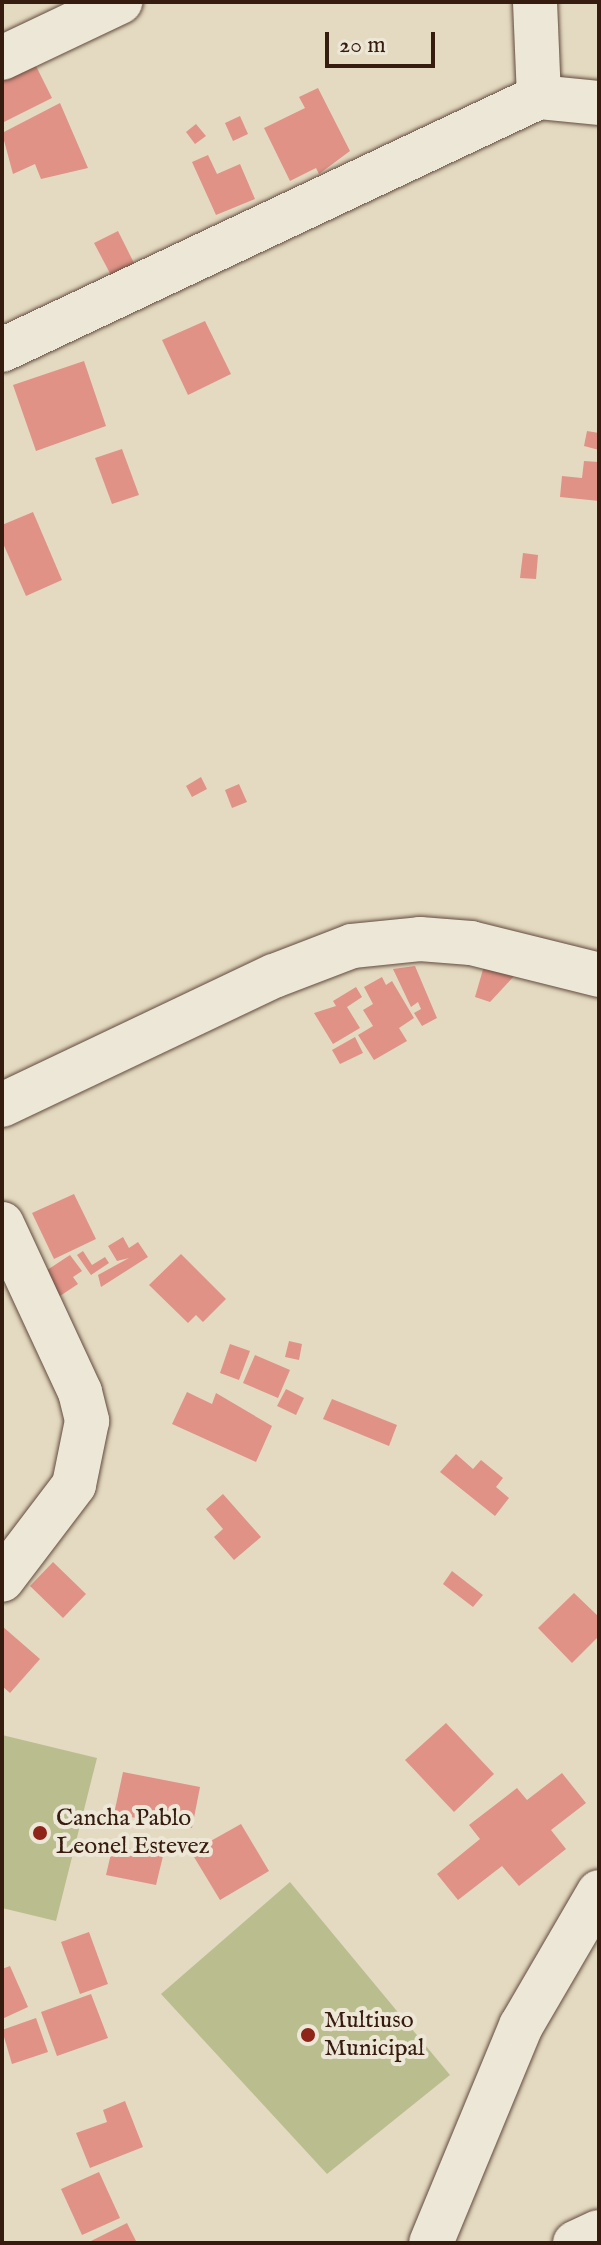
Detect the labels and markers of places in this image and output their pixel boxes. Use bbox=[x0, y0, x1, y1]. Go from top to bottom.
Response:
place label: Cancha Pablo Leonel Estevez bbox=[56, 1805, 210, 1861]
marker: Cancha Pablo Leonel Estevez bbox=[31, 1824, 49, 1842]
place label: Multiuso Municipal bbox=[324, 2007, 424, 2063]
marker: Multiuso Municipal bbox=[299, 2026, 317, 2044]

